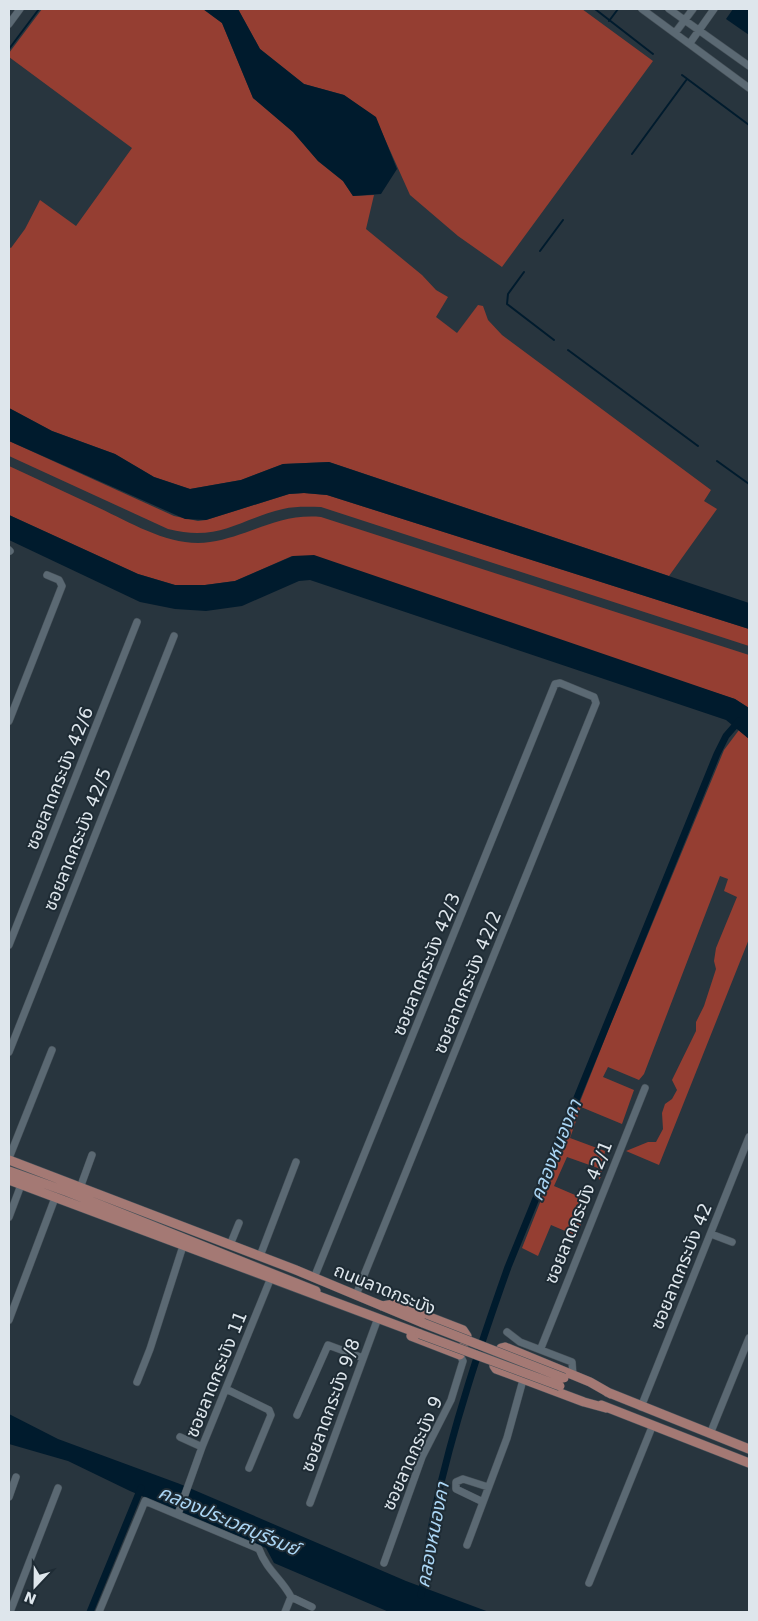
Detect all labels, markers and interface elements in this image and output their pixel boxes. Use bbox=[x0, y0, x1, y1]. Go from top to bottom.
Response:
street label: ซอยลาดกระบัง 42/6 bbox=[21, 704, 97, 852]
street label: ซอยลาดกระบัง 42/5 bbox=[39, 765, 115, 913]
street label: ซอยลาดกระบัง 42/3 bbox=[388, 890, 464, 1038]
street label: ซอยลาดกระบัง 42/2 bbox=[429, 908, 505, 1056]
water label: คลองหนองคา bbox=[525, 1095, 586, 1204]
street label: ซอยลาดกระบัง 42/1 bbox=[540, 1138, 616, 1286]
street label: ซอยลาดกระบัง 42 bbox=[646, 1200, 716, 1332]
street label: ถนนลาดกระบัง bbox=[331, 1259, 439, 1319]
street label: ซอยลาดกระบัง 11 bbox=[181, 1308, 251, 1440]
street label: ซอยลาดกระบัง 9/8 bbox=[296, 1335, 364, 1475]
street label: ซอยลาดกระบัง 9 bbox=[377, 1393, 447, 1513]
water label: คลองหนองคา bbox=[411, 1479, 453, 1590]
water label: คลองประเวศบุรีรมย์ bbox=[155, 1480, 306, 1562]
north arrow bbox=[10, 1561, 60, 1611]
text: N bbox=[22, 1588, 39, 1608]

